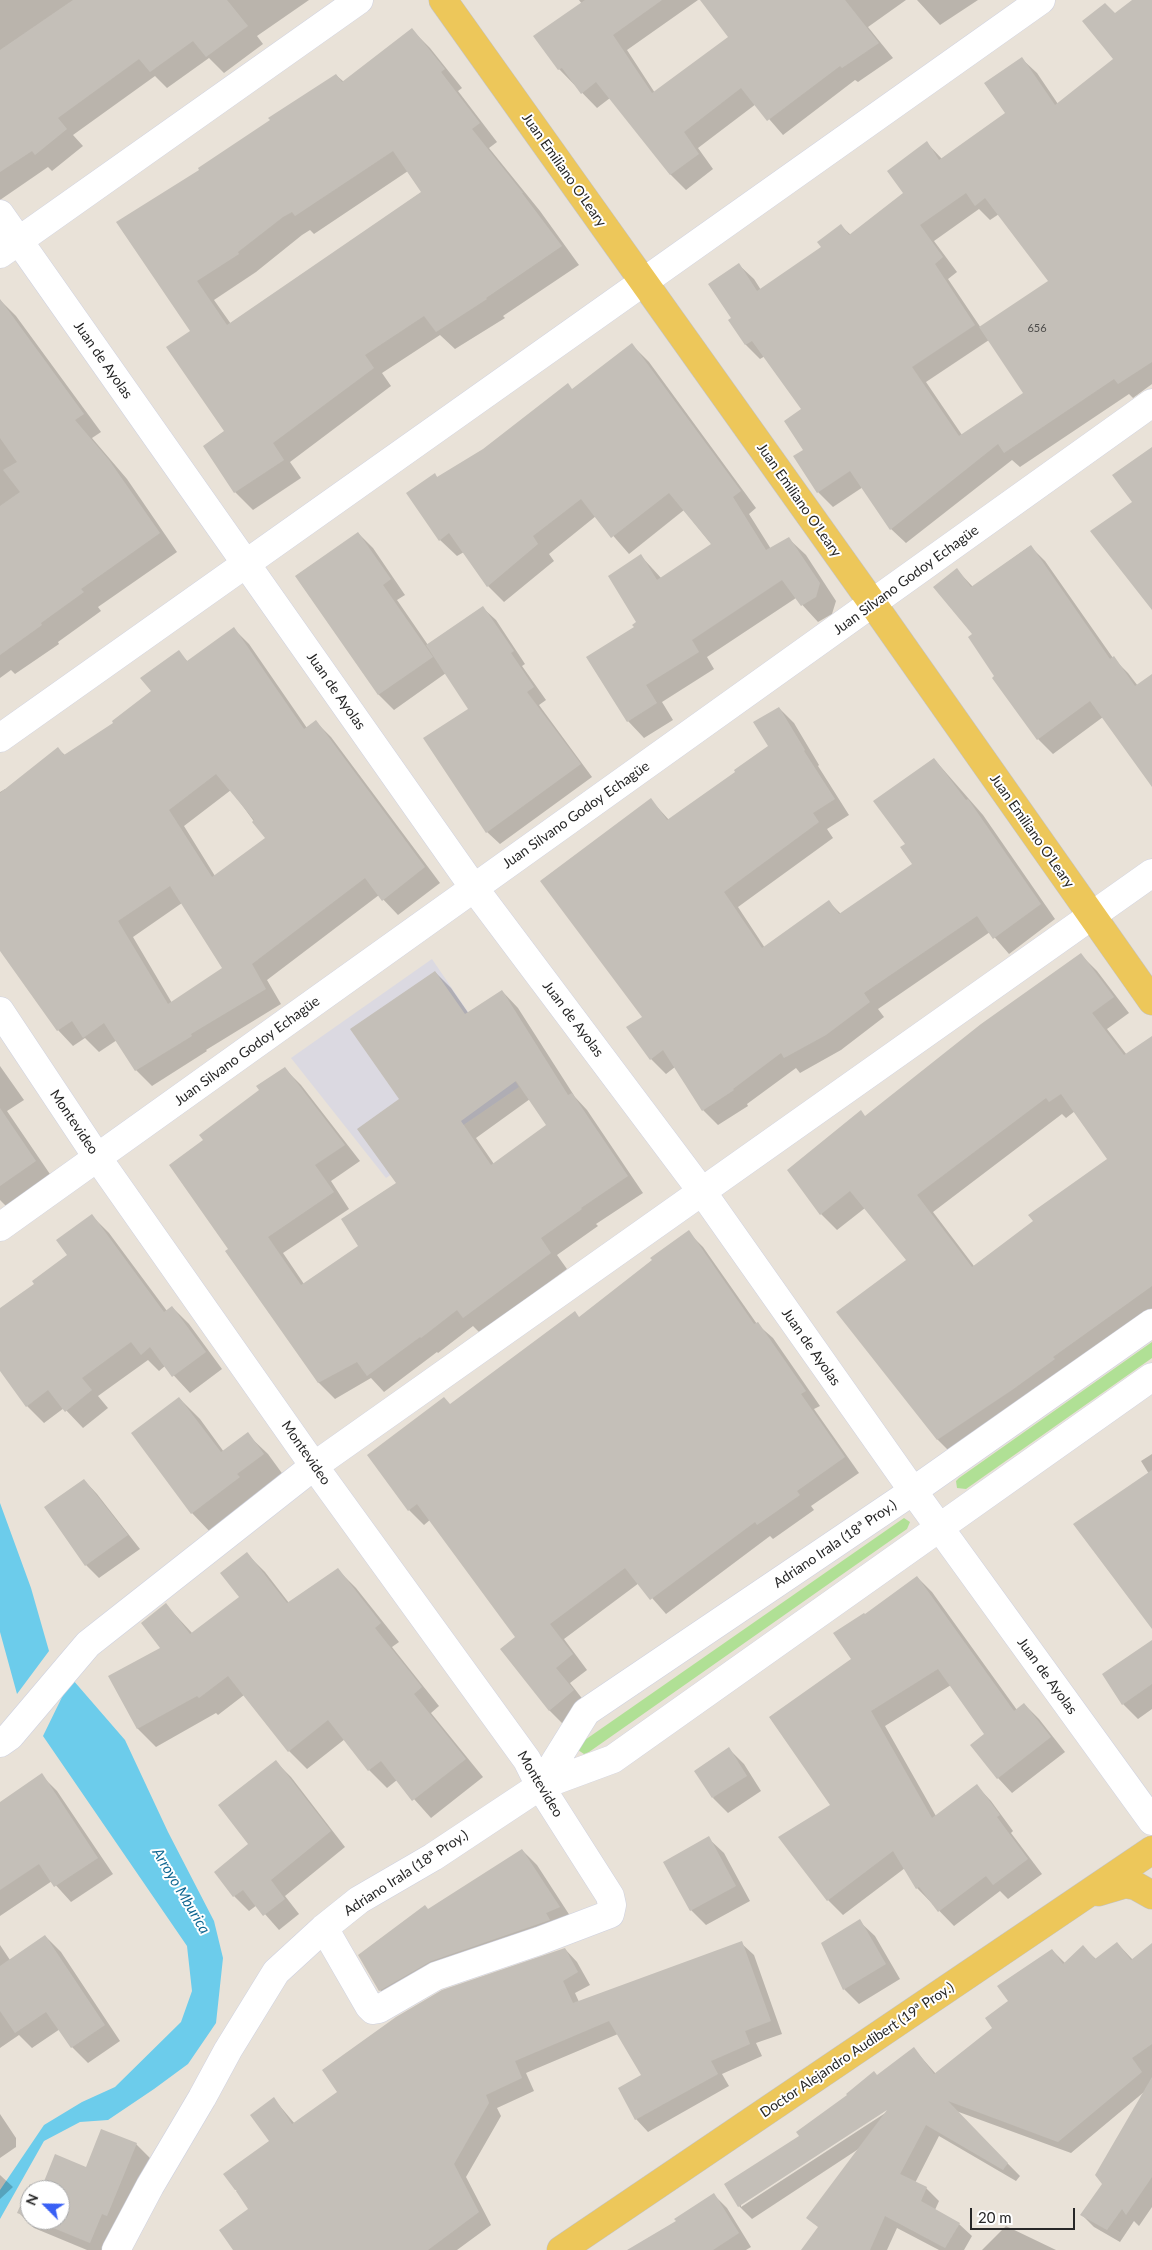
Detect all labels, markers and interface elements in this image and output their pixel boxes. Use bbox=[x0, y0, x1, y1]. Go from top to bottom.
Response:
street label: Juan Emiliano O'Leary bbox=[518, 110, 610, 230]
street label: Juan de Ayolas bbox=[70, 318, 136, 402]
house number: 656 bbox=[1027, 321, 1047, 335]
street label: Juan Emiliano O'Leary bbox=[753, 440, 845, 560]
street label: Juan Silvano Godoy Echagüe bbox=[830, 522, 982, 638]
street label: Juan de Ayolas bbox=[303, 649, 369, 733]
street label: Juan Silvano Godoy Echagüe bbox=[499, 758, 653, 872]
street label: Juan Emiliano O'Leary bbox=[986, 771, 1078, 891]
street label: Juan de Ayolas bbox=[539, 978, 607, 1060]
street label: Juan Silvano Godoy Echagüe bbox=[171, 993, 323, 1109]
street label: Montevideo bbox=[46, 1086, 102, 1158]
street label: Juan de Ayolas bbox=[778, 1305, 844, 1389]
street label: Montevideo bbox=[278, 1418, 334, 1488]
street label: Adriano Irala (18ª Proy.) bbox=[770, 1497, 900, 1591]
street label: Juan de Ayolas bbox=[1014, 1634, 1080, 1718]
street label: Montevideo bbox=[514, 1748, 566, 1820]
street label: Adriano Irala (18ª Proy.) bbox=[341, 1827, 471, 1919]
water label: Arroyo Mburica bbox=[148, 1845, 214, 1937]
street label: Doctor Alejandro Audibert (19ª Proy.) bbox=[757, 1979, 957, 2121]
north arrow bbox=[20, 2180, 70, 2230]
text: N bbox=[22, 2191, 42, 2208]
scale bar bbox=[972, 2198, 1077, 2230]
text: 20 m bbox=[978, 2208, 1012, 2226]

